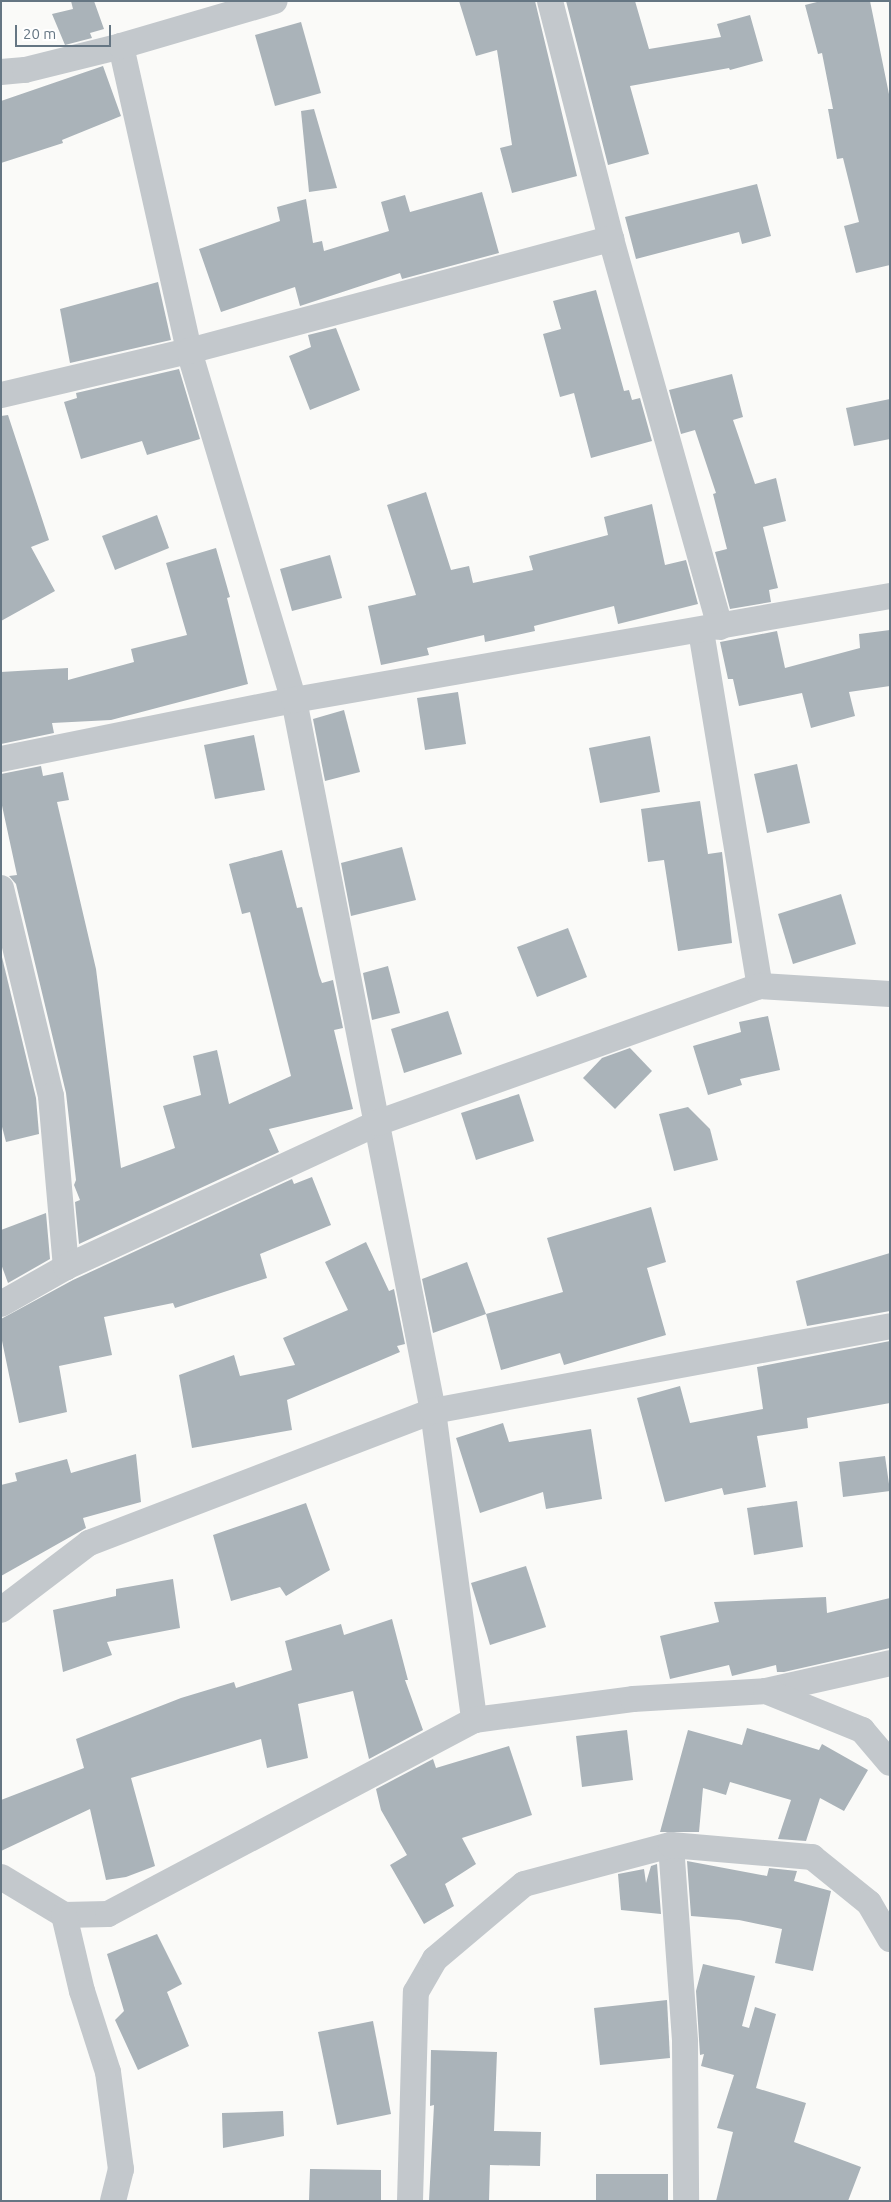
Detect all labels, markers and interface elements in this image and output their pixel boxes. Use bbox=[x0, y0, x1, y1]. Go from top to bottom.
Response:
scale bar bbox=[18, 15, 114, 47]
text: 20 m bbox=[23, 25, 56, 42]

